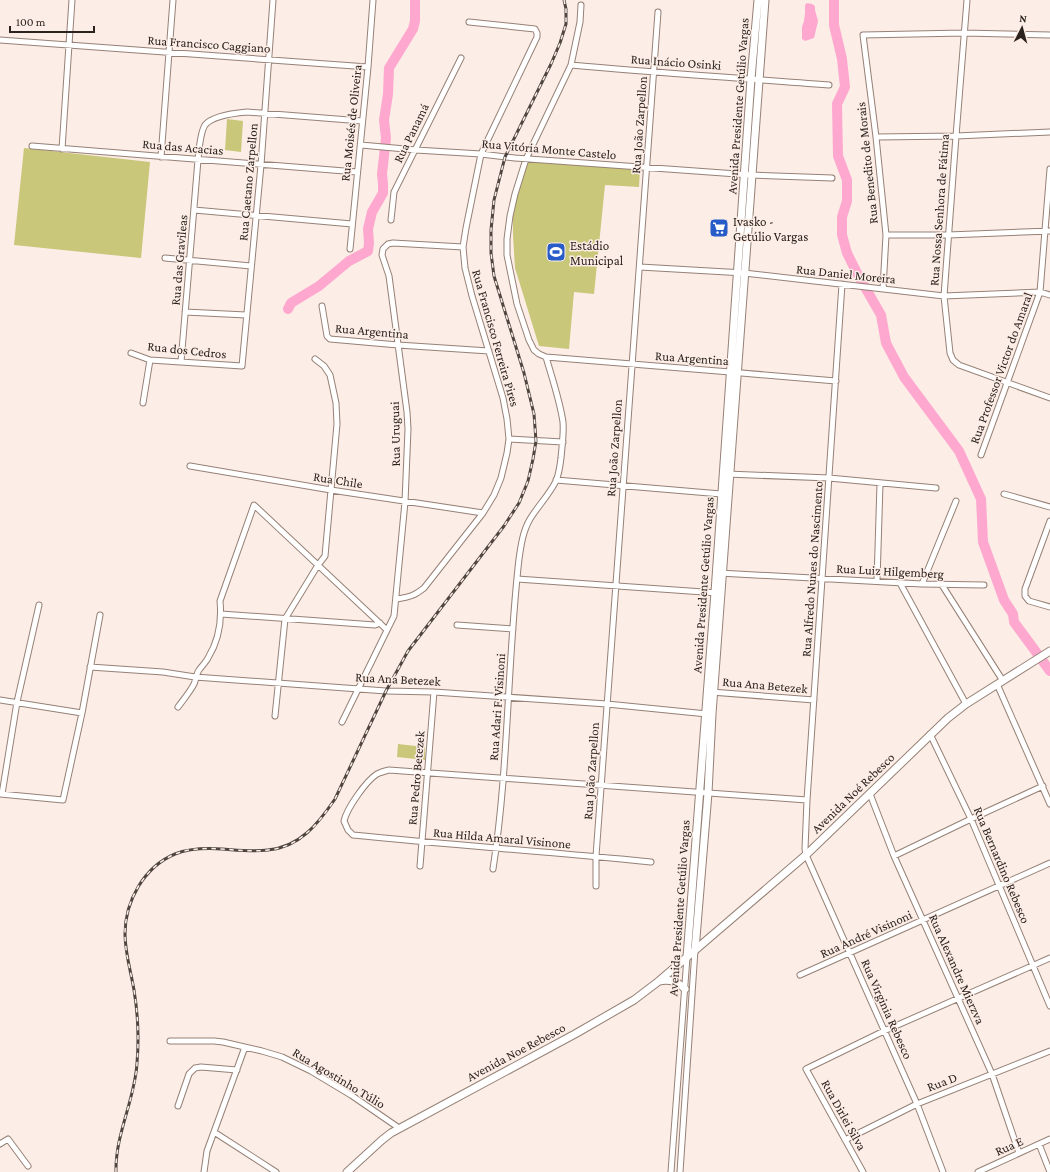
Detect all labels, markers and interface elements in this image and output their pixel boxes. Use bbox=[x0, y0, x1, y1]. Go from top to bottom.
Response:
scale bar bbox=[10, 8, 94, 34]
north arrow bbox=[1002, 8, 1042, 48]
text: N bbox=[1019, 12, 1028, 24]
text: 100 m bbox=[16, 15, 46, 29]
street label: Avenida Presidente Getúlio Vargas bbox=[724, 17, 752, 195]
street label: Rua Francisco Caggiano bbox=[147, 32, 271, 56]
street label: Rua Inácio Osinki bbox=[630, 51, 722, 73]
street label: Rua Moisés de Oliveira bbox=[337, 64, 365, 182]
street label: Rua João Zarpellon bbox=[628, 76, 650, 174]
street label: Rua Panamá bbox=[390, 101, 432, 165]
street label: Rua Benedito de Morais bbox=[853, 101, 881, 225]
street label: Rua Caetano Zarpellon bbox=[235, 123, 261, 241]
street label: Rua Nossa Senhora de Fátima bbox=[926, 134, 952, 286]
street label: Rua das Acacias bbox=[142, 136, 224, 158]
street label: Rua Vitória Monte Castelo bbox=[481, 136, 617, 162]
street label: Rua das Gravileas bbox=[168, 214, 190, 306]
place label: Ivasko - Getúlio Vargas bbox=[733, 214, 808, 244]
supermarket icon: Ivasko - Getúlio Vargas bbox=[708, 217, 730, 239]
place label: Estádio Municipal bbox=[570, 238, 624, 268]
sports icon: Estádio Municipal bbox=[545, 241, 567, 263]
street label: Rua Daniel Moreira bbox=[795, 261, 897, 287]
street label: Rua Francisco Ferreira Pires bbox=[469, 268, 523, 408]
street label: Rua Professor Victor do Amaral bbox=[967, 290, 1036, 446]
street label: Rua Argentina bbox=[335, 320, 409, 342]
street label: Rua dos Cedros bbox=[147, 338, 227, 362]
street label: Rua Argentina bbox=[655, 348, 729, 368]
street label: Rua João Zarpellon bbox=[603, 399, 625, 497]
street label: Rua Uruguai bbox=[387, 401, 403, 467]
street label: Rua Chile bbox=[312, 469, 364, 491]
street label: Rua Alfredo Nunes do Nascimento bbox=[798, 480, 826, 658]
street label: Avenida Presidente Getúlio Vargas bbox=[689, 496, 717, 674]
street label: Rua Luiz Hilgemberg bbox=[836, 561, 945, 581]
street label: Rua Adari F. Visinoni bbox=[486, 652, 508, 761]
street label: Rua Ana Betezek bbox=[355, 669, 442, 689]
street label: Rua Ana Betezek bbox=[722, 674, 809, 696]
street label: Rua João Zarpellon bbox=[580, 722, 602, 820]
street label: Rua Pedro Betezek bbox=[404, 729, 428, 826]
street label: Avenida Noé Rebesco bbox=[808, 750, 898, 836]
street label: Rua Bernardino Rebesco bbox=[971, 804, 1033, 926]
street label: Avenida Presidente Getúlio Vargas bbox=[665, 819, 693, 997]
street label: Rua Hilda Amaral Visinone bbox=[432, 824, 572, 852]
street label: Rua André Visinoni bbox=[818, 907, 915, 961]
street label: Rua Alexandre Mierzva bbox=[926, 912, 988, 1026]
street label: Rua Virginia Rebesco bbox=[858, 957, 916, 1061]
street label: Avenida Noe Rebesco bbox=[464, 1020, 568, 1084]
street label: Rua Agostinho Túlio bbox=[290, 1044, 388, 1112]
street label: Rua D bbox=[925, 1069, 959, 1095]
street label: Rua Dirlei Silva bbox=[818, 1077, 870, 1153]
street label: Rua E bbox=[992, 1133, 1026, 1159]

